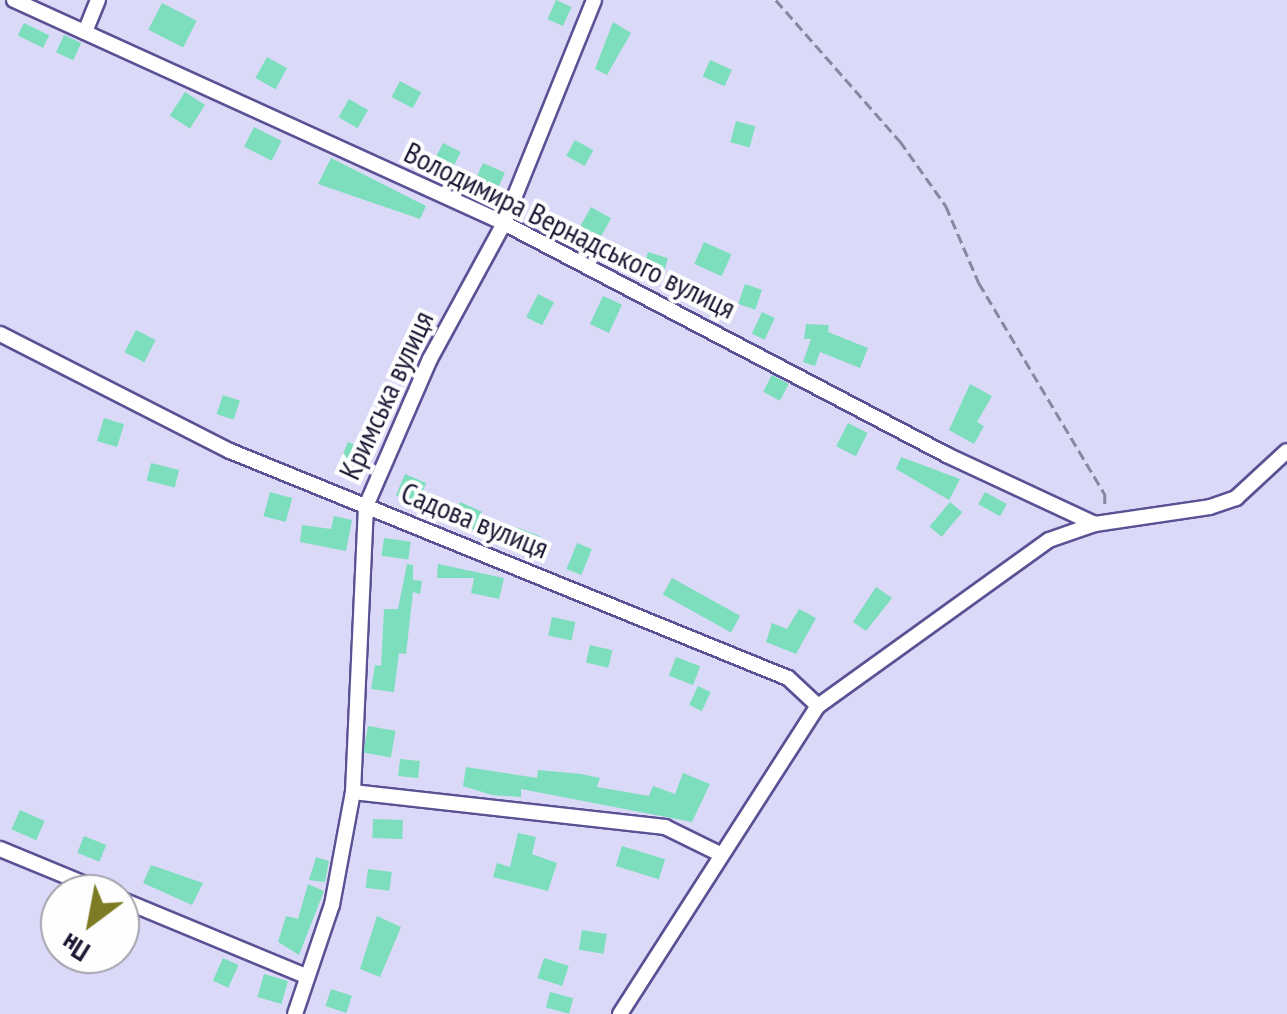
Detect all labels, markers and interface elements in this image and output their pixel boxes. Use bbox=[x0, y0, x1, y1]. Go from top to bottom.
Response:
street label: Володимира Вернадського вулиця bbox=[399, 134, 741, 326]
street label: Кримська вулиця bbox=[331, 305, 441, 485]
street label: Садова вулиця bbox=[396, 474, 554, 566]
north arrow bbox=[40, 874, 140, 974]
text: Пн bbox=[54, 925, 96, 971]

